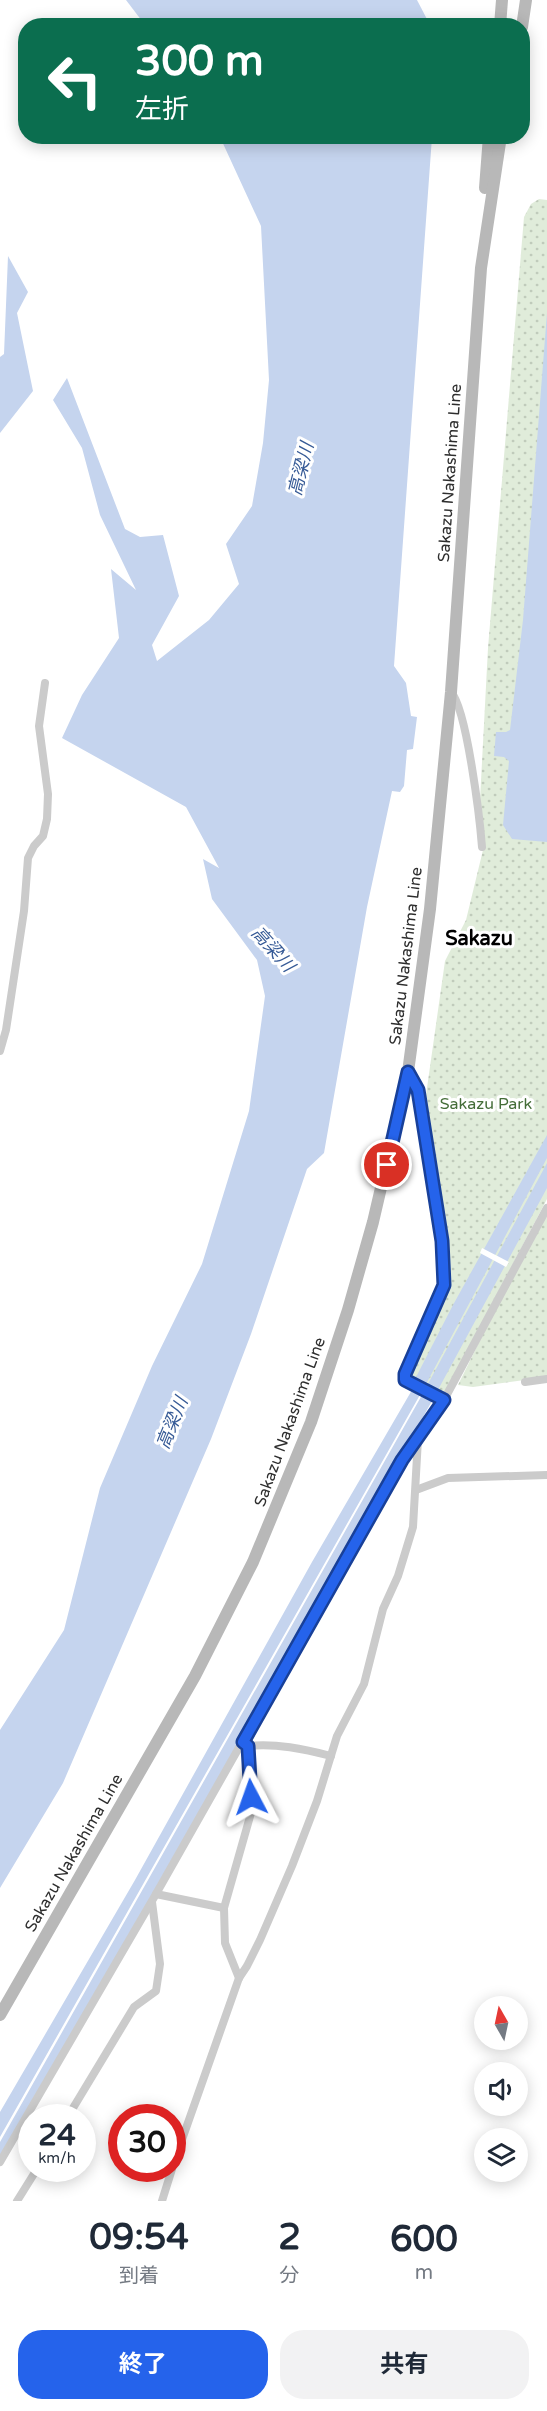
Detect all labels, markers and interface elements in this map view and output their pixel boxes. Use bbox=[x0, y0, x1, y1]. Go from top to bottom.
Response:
text: 300 m bbox=[135, 36, 264, 87]
icon: left bbox=[36, 42, 114, 120]
text: 左折 bbox=[135, 93, 189, 126]
street label: Sakazu Nakashima Line bbox=[434, 383, 466, 563]
water label: 高梁川 bbox=[284, 438, 319, 498]
street label: Sakazu Nakashima Line bbox=[385, 866, 427, 1046]
water label: 高梁川 bbox=[247, 922, 301, 978]
district label: Sakazu bbox=[445, 927, 513, 951]
park label: Sakazu Park bbox=[440, 1094, 533, 1114]
pin bbox=[361, 1139, 412, 1190]
icon: arrive bbox=[370, 1148, 403, 1181]
street label: Sakazu Nakashima Line bbox=[250, 1335, 330, 1509]
water label: 高梁川 bbox=[152, 1392, 193, 1452]
position arrow bbox=[219, 1765, 283, 1829]
street label: Sakazu Nakashima Line bbox=[21, 1771, 127, 1935]
north arrow bbox=[474, 1996, 528, 2050]
map controls bbox=[474, 1996, 528, 2182]
button: sound bbox=[474, 2062, 528, 2116]
speed limit sign: 30 bbox=[108, 2104, 186, 2182]
text: 24 bbox=[38, 2117, 76, 2154]
button: layers bbox=[474, 2128, 528, 2182]
text: km/h bbox=[38, 2149, 76, 2167]
text: 09:54 bbox=[89, 2216, 189, 2259]
text: 2 bbox=[278, 2216, 301, 2259]
text: 600 bbox=[390, 2218, 458, 2261]
text: m bbox=[415, 2261, 433, 2285]
text: 到着 bbox=[119, 2264, 159, 2288]
text: 分 bbox=[279, 2264, 299, 2288]
button: 終了 bbox=[18, 2330, 268, 2399]
button: 共有 bbox=[280, 2330, 529, 2399]

